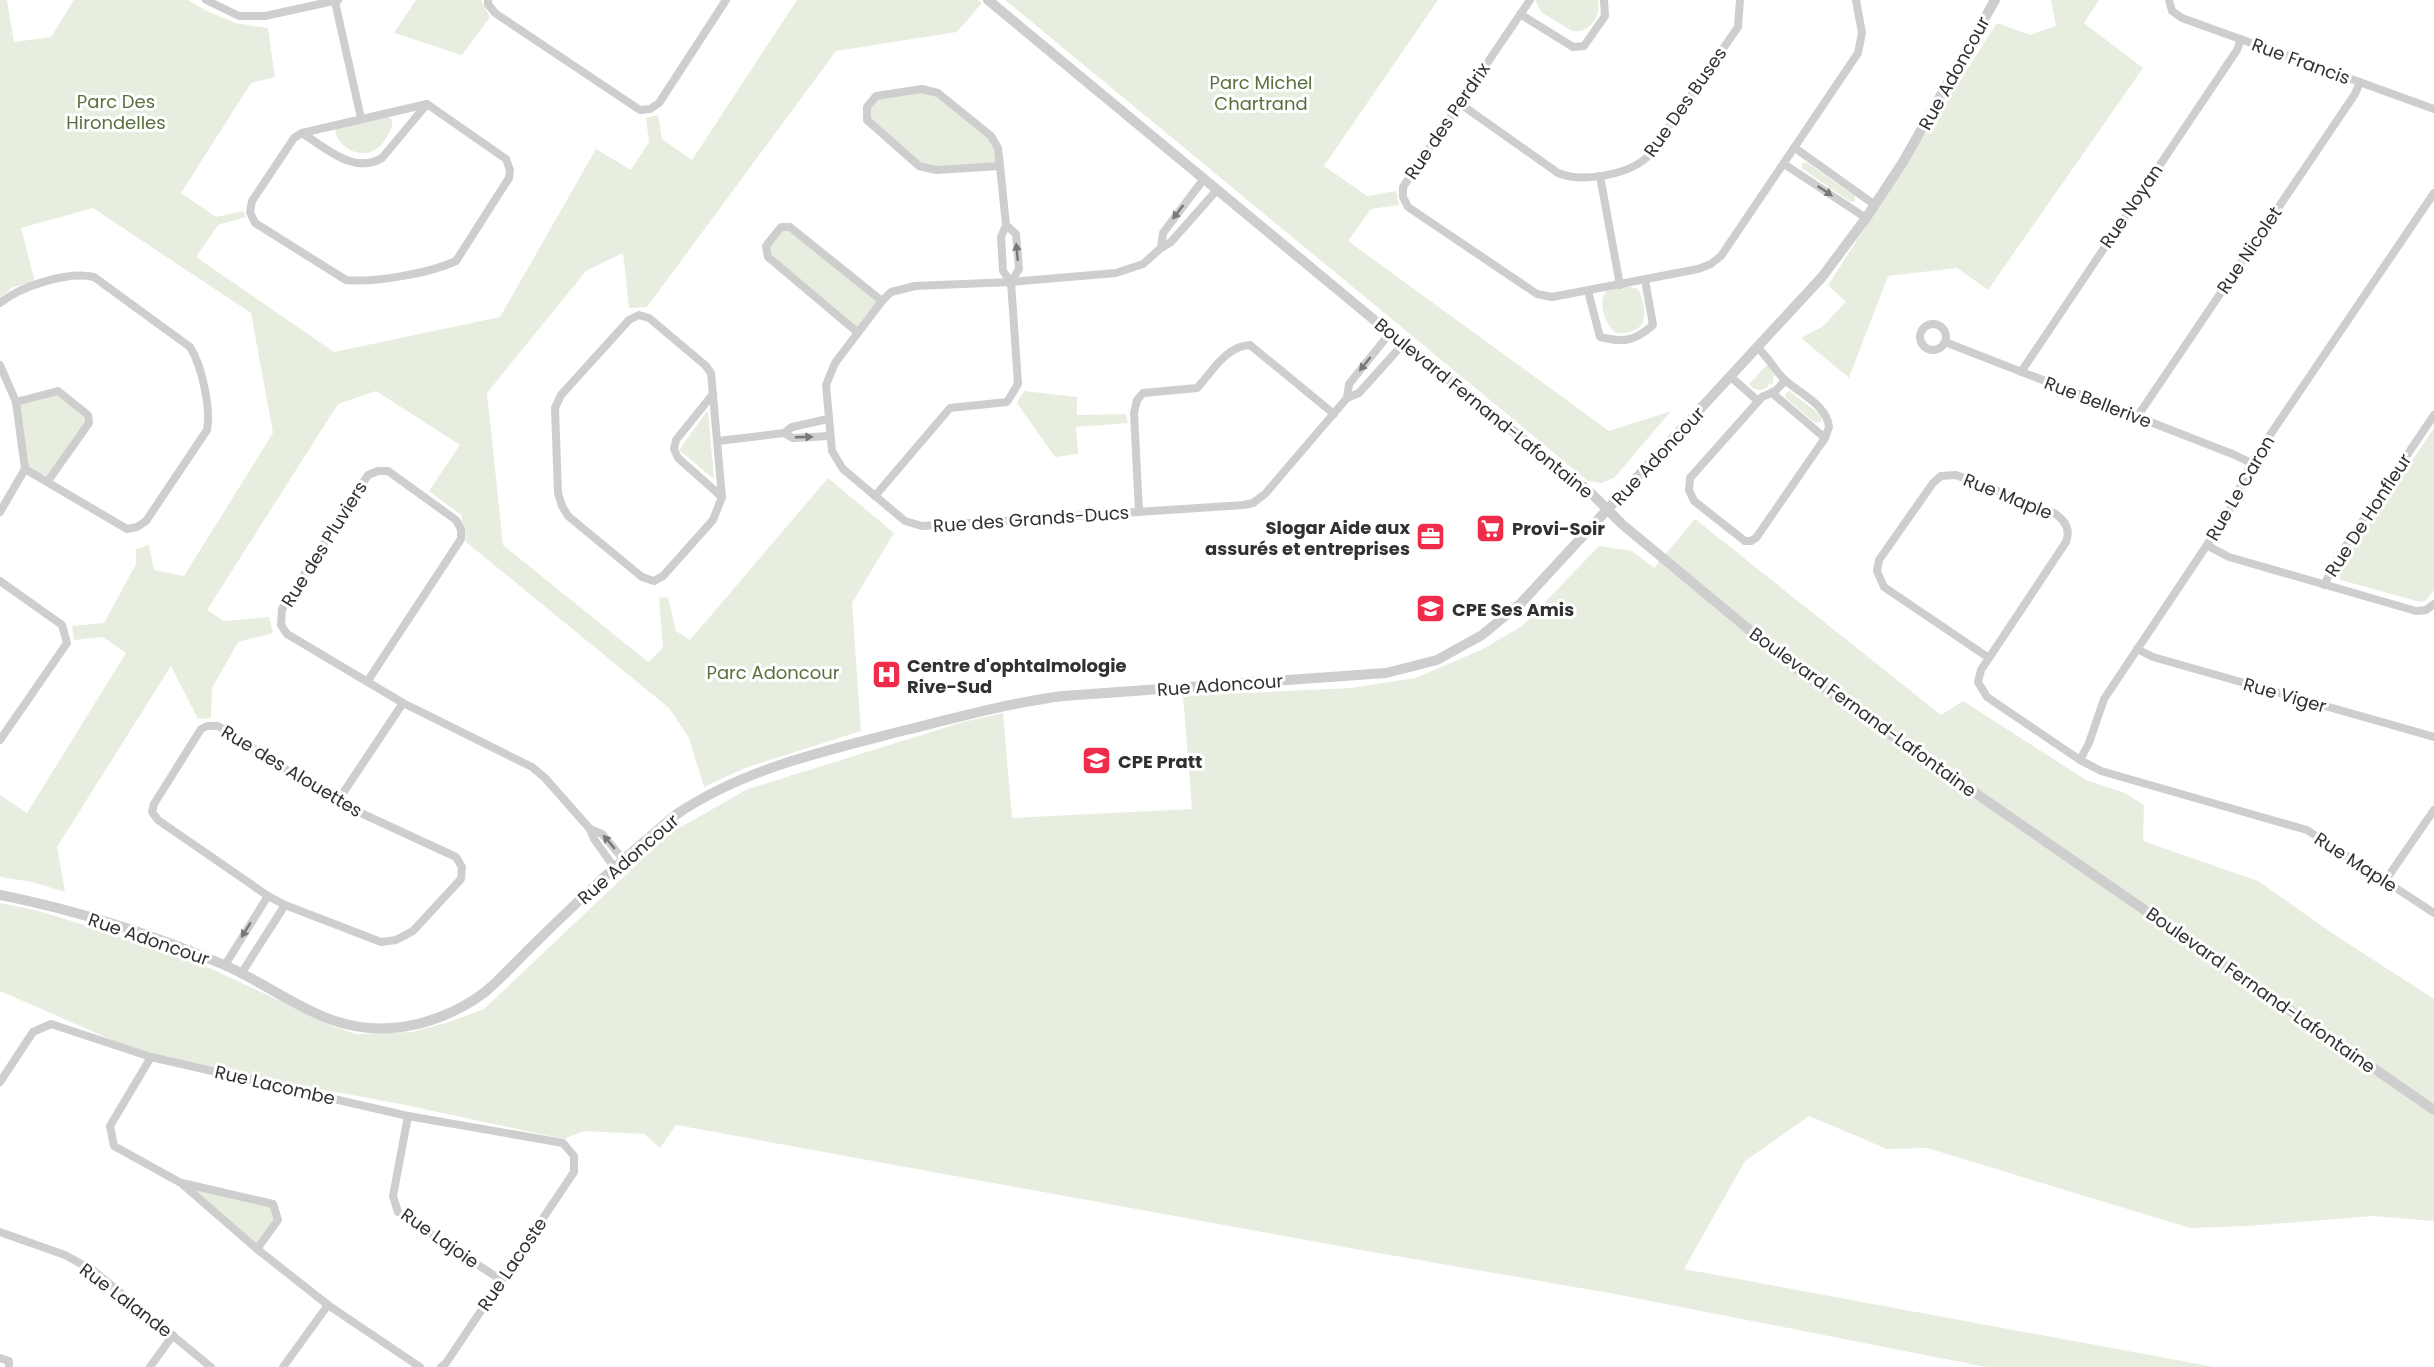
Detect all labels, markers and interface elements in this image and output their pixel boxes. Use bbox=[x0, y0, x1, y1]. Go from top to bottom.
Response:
street label: Rue Adoncour bbox=[1912, 11, 1996, 134]
street label: Rue Francis bbox=[2248, 32, 2354, 90]
street label: Rue Des Buses bbox=[1638, 42, 1732, 162]
street label: Rue des Perdrix bbox=[1399, 57, 1496, 184]
park label: Parc Michel Chartrand bbox=[1210, 70, 1313, 116]
park label: Parc Des Hirondelles bbox=[66, 89, 166, 135]
street label: Rue Noyan bbox=[2094, 159, 2168, 253]
one-way arrow bbox=[1817, 185, 1833, 196]
street label: Rue Nicolet bbox=[2211, 202, 2287, 298]
one-way arrow bbox=[1173, 205, 1185, 220]
one-way arrow bbox=[1012, 242, 1022, 261]
street label: Boulevard Fernand-Lafontaine bbox=[1369, 312, 1599, 504]
one-way arrow bbox=[1358, 356, 1371, 372]
street label: Rue Bellerive bbox=[2041, 370, 2155, 434]
street label: Rue Adoncour bbox=[1606, 401, 1710, 511]
street label: Rue Le Caron bbox=[2200, 431, 2280, 545]
one-way arrow bbox=[795, 433, 814, 442]
street label: Rue De Honfleur bbox=[2319, 448, 2417, 582]
street label: Rue Maple bbox=[1960, 467, 2056, 525]
street label: Rue des Pluviers bbox=[275, 476, 373, 612]
street label: Rue des Grands-Ducs bbox=[932, 500, 1130, 538]
supermarket icon: Provi-Soir bbox=[1475, 512, 1507, 544]
place label: Slogar Aide aux assurés et entreprises bbox=[1205, 515, 1410, 561]
place label: Provi-Soir bbox=[1512, 516, 1605, 541]
office icon: Slogar Aide aux assurés et entreprises bbox=[1415, 521, 1447, 553]
school or university icon: CPE Ses Amis bbox=[1415, 593, 1447, 625]
place label: CPE Ses Amis bbox=[1452, 597, 1574, 622]
street label: Boulevard Fernand-Lafontaine bbox=[1745, 621, 1981, 803]
place label: Centre d'ophtalmologie Rive-Sud bbox=[907, 653, 1127, 699]
hospital icon: Centre d'ophtalmologie Rive-Sud bbox=[870, 659, 902, 691]
park label: Parc Adoncour bbox=[706, 660, 840, 685]
street label: Rue Adoncour bbox=[1156, 668, 1284, 702]
street label: Rue Viger bbox=[2241, 671, 2330, 719]
street label: Rue des Alouettes bbox=[217, 719, 367, 823]
school or university icon: CPE Pratt bbox=[1081, 745, 1113, 777]
place label: CPE Pratt bbox=[1118, 749, 1202, 774]
street label: Rue Adoncour bbox=[572, 808, 684, 910]
street label: Rue Maple bbox=[2310, 826, 2402, 898]
one-way arrow bbox=[602, 834, 615, 850]
street label: Boulevard Fernand-Lafontaine bbox=[2141, 901, 2381, 1079]
street label: Rue Adoncour bbox=[85, 907, 213, 971]
one-way arrow bbox=[241, 922, 252, 938]
street label: Rue Lacombe bbox=[212, 1059, 338, 1111]
street label: Rue Lajoie bbox=[396, 1202, 484, 1274]
street label: Rue Lacoste bbox=[471, 1212, 553, 1316]
street label: Rue Lalande bbox=[75, 1257, 177, 1343]

